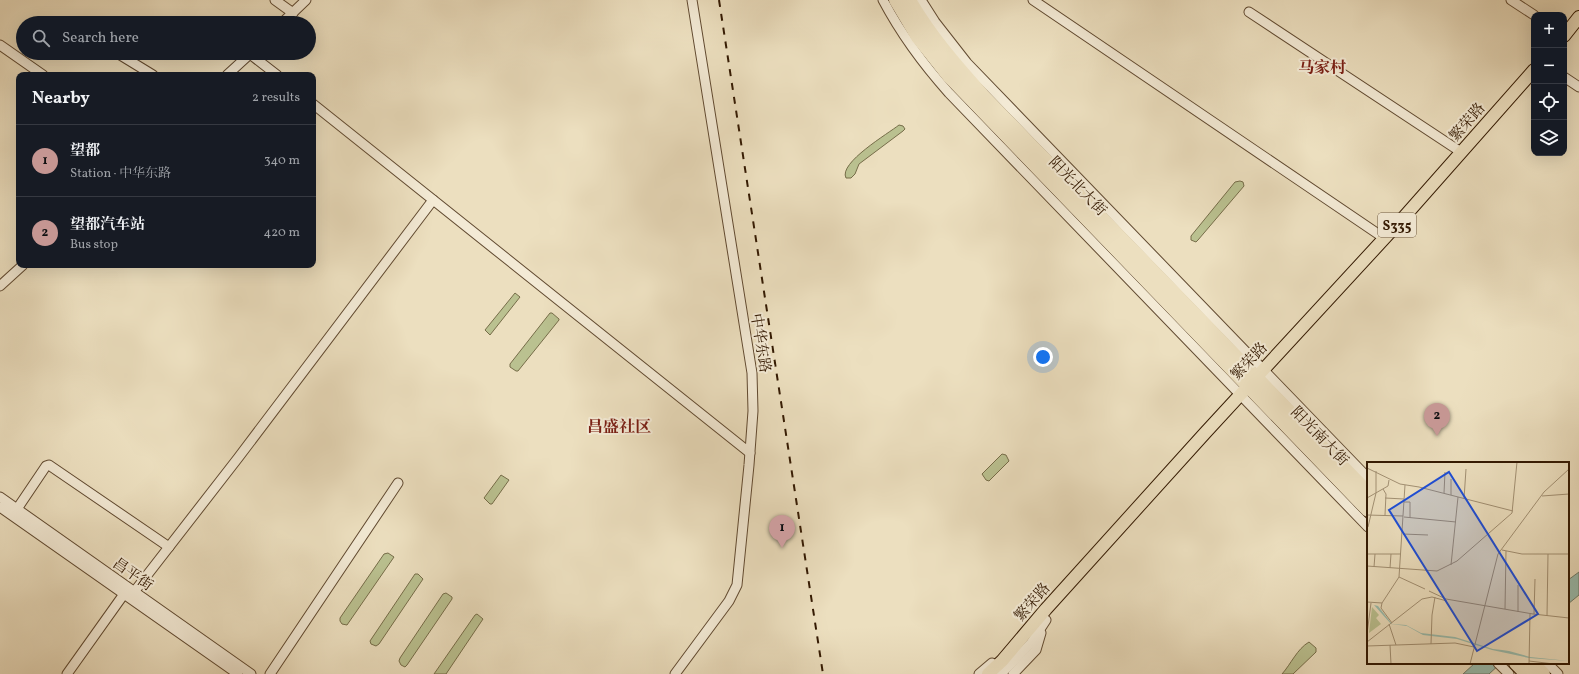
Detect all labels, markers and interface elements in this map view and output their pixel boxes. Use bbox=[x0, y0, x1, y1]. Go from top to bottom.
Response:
map controls bbox=[1531, 12, 1567, 156]
button: + bbox=[1531, 12, 1567, 48]
search box bbox=[16, 16, 316, 60]
icon: search bbox=[30, 27, 52, 49]
text: Search here bbox=[62, 28, 139, 49]
button: − bbox=[1531, 48, 1567, 84]
district label: 马家村 bbox=[1298, 58, 1346, 80]
button: locate bbox=[1531, 84, 1567, 120]
text: Nearby bbox=[32, 87, 90, 110]
text: 2 results bbox=[252, 89, 300, 107]
street label: 繁荣路 bbox=[1445, 99, 1491, 147]
button: layers bbox=[1531, 120, 1567, 156]
text: 望都 bbox=[70, 141, 100, 162]
text: 1 bbox=[42, 152, 48, 170]
text: 340 m bbox=[264, 152, 300, 170]
street label: 阳光北大街 bbox=[1043, 153, 1111, 221]
text: Station · 中华东路 bbox=[70, 165, 171, 183]
road number: S335 bbox=[1378, 213, 1416, 237]
text: 望都汽车站 bbox=[70, 215, 145, 236]
text: 2 bbox=[42, 224, 48, 242]
text: 420 m bbox=[263, 224, 300, 242]
text: Bus stop bbox=[70, 236, 118, 254]
street label: 中华东路 bbox=[744, 312, 775, 375]
street label: 繁荣路 bbox=[1227, 338, 1273, 386]
your location bbox=[1033, 347, 1053, 367]
street label: 阳光南大街 bbox=[1285, 403, 1353, 471]
pin: 2 bbox=[1424, 403, 1450, 436]
district label: 昌盛社区 bbox=[587, 417, 651, 439]
inset map bbox=[1367, 462, 1569, 664]
pin: 1 bbox=[769, 515, 795, 548]
street label: 昌平街 bbox=[108, 554, 157, 597]
street label: 繁荣路 bbox=[1010, 579, 1056, 627]

